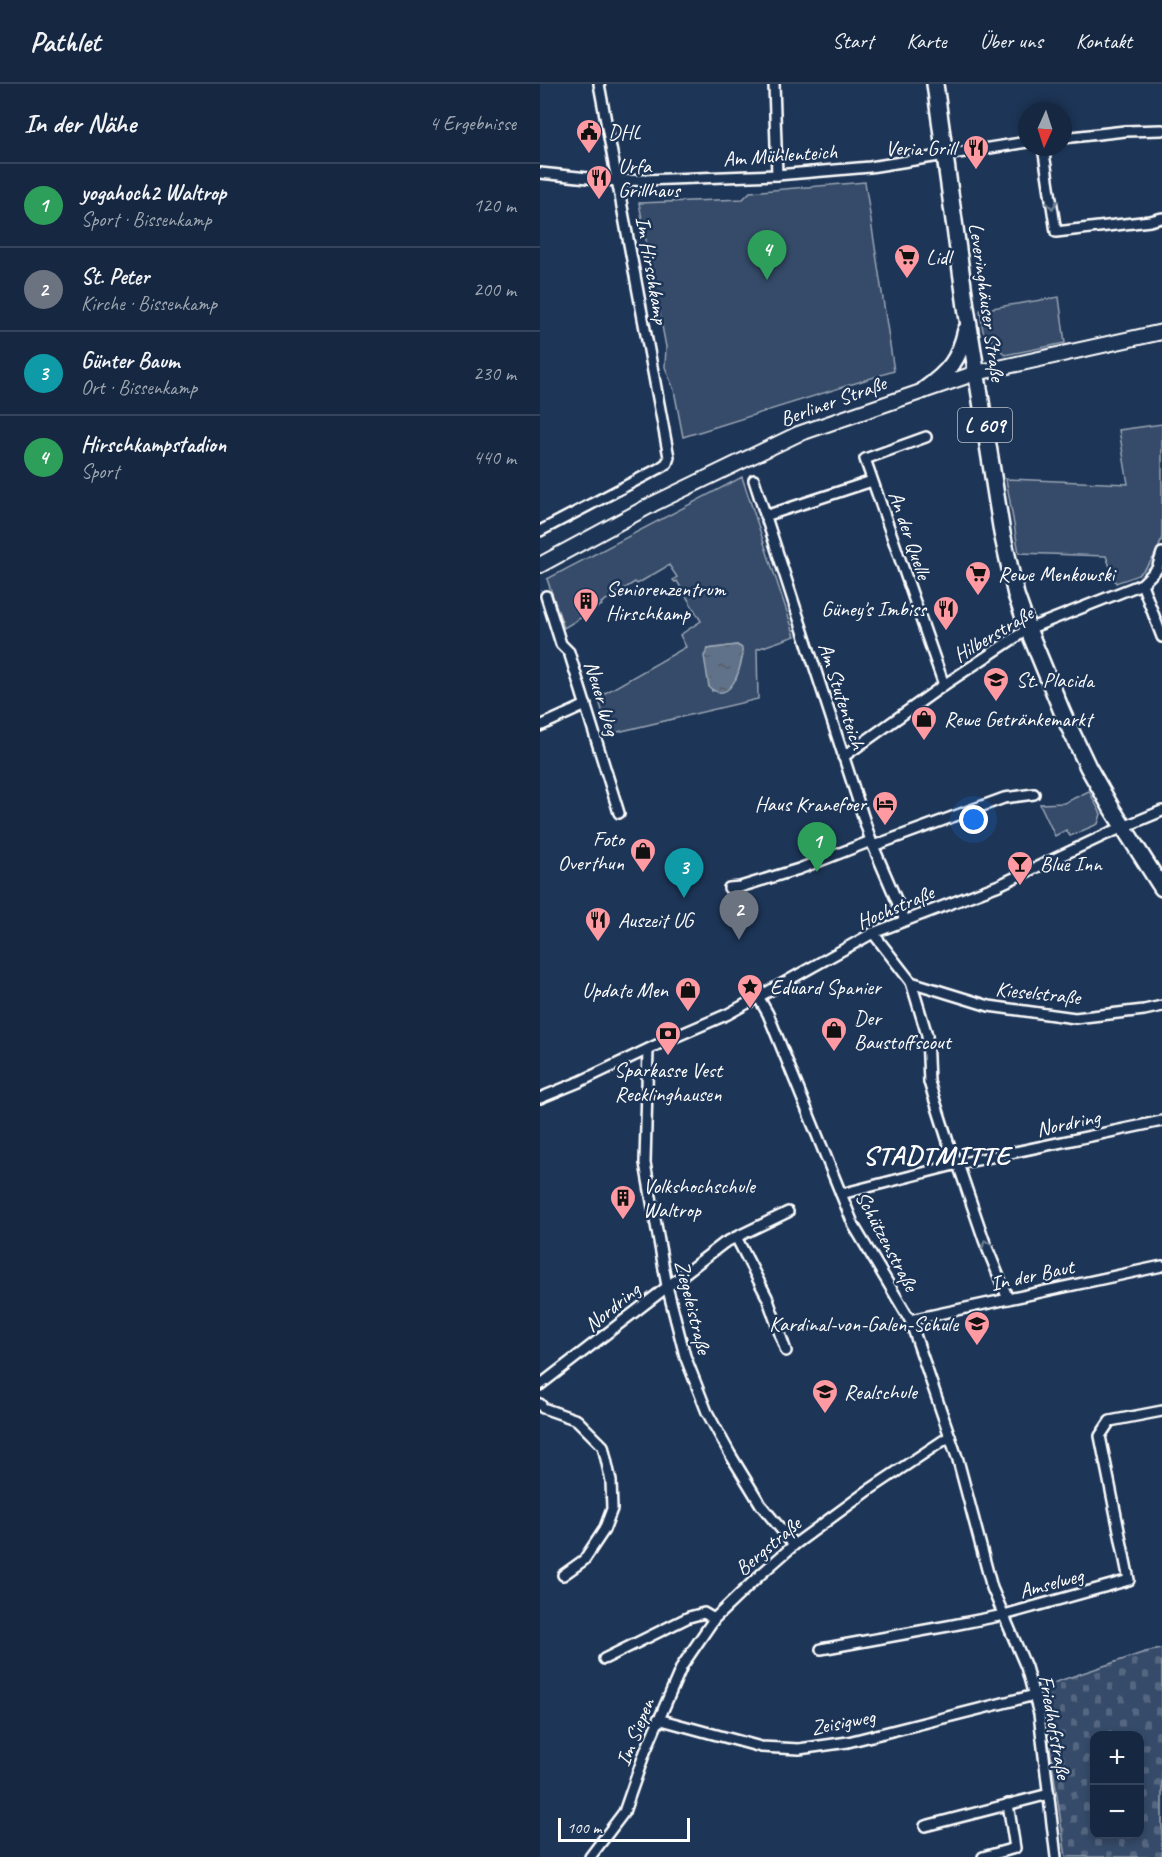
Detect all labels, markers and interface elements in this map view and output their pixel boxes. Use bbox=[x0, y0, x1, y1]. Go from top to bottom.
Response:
text: Pathlet bbox=[30, 24, 100, 59]
text: Start bbox=[832, 28, 873, 54]
text: Karte bbox=[906, 28, 947, 54]
text: Über uns bbox=[980, 28, 1043, 54]
text: Kontakt bbox=[1076, 28, 1132, 54]
north arrow bbox=[1018, 102, 1072, 156]
text: In der Nähe bbox=[24, 107, 136, 140]
text: 4 Ergebnisse bbox=[429, 111, 516, 136]
public building icon: DHL bbox=[574, 117, 604, 155]
place label: DHL bbox=[608, 119, 642, 145]
restaurant icon: Veria Grill bbox=[961, 133, 991, 171]
place label: Veria Grill bbox=[885, 135, 959, 161]
street label: Am Mühlenteich bbox=[722, 138, 838, 172]
place label: Urfa Grillhaus bbox=[618, 153, 682, 203]
restaurant icon: Urfa Grillhaus bbox=[584, 163, 614, 201]
text: yogahoch2 Waltrop bbox=[81, 179, 226, 207]
text: 1 bbox=[39, 193, 48, 218]
text: 120 m bbox=[473, 193, 516, 218]
one-way arrow bbox=[1045, 200, 1057, 209]
text: Sport · Bissenkamp bbox=[81, 207, 211, 232]
street label: Im Hirschkamp bbox=[630, 214, 674, 327]
street label: Leveringhäuser Straße bbox=[963, 221, 1011, 385]
pin: 4 bbox=[748, 230, 786, 280]
supermarket icon: Lidl bbox=[892, 242, 922, 280]
place label: Lidl bbox=[926, 244, 954, 270]
text: St. Peter bbox=[81, 263, 149, 291]
text: 2 bbox=[39, 277, 48, 302]
text: 200 m bbox=[473, 277, 516, 302]
text: Kirche · Bissenkamp bbox=[81, 291, 217, 316]
text: Günter Baum bbox=[81, 347, 179, 375]
text: 3 bbox=[39, 361, 48, 386]
text: 230 m bbox=[473, 361, 516, 386]
street label: Berliner Straße bbox=[777, 369, 892, 432]
text: Ort · Bissenkamp bbox=[81, 375, 197, 400]
road number: L 609 bbox=[958, 408, 1012, 442]
text: Hirschkampstadion bbox=[81, 431, 226, 459]
text: 4 bbox=[39, 445, 48, 470]
text: 440 m bbox=[473, 445, 516, 470]
text: Sport bbox=[81, 459, 119, 484]
street label: An der Quelle bbox=[883, 487, 938, 585]
supermarket icon: Rewe Menkowski bbox=[963, 559, 993, 597]
place label: Rewe Menkowski bbox=[998, 561, 1118, 587]
place label: Seniorenzentrum Hirschkamp bbox=[606, 576, 726, 626]
building icon: Seniorenzentrum Hirschkamp bbox=[571, 586, 601, 624]
restaurant icon: Güney's Imbiss bbox=[931, 594, 961, 632]
place label: Güney's Imbiss bbox=[821, 596, 928, 622]
street label: Hilberstraße bbox=[948, 599, 1039, 668]
street label: Am Stutenteich bbox=[813, 639, 872, 754]
street label: Neuer Weg bbox=[578, 658, 626, 740]
school or university icon: St. Placida bbox=[981, 665, 1011, 703]
place label: St. Placida bbox=[1016, 667, 1096, 693]
shop icon: Rewe Getränkemarkt bbox=[909, 704, 939, 742]
place label: Rewe Getränkemarkt bbox=[944, 706, 1095, 732]
hotel icon: Haus Kranefoer bbox=[870, 789, 900, 827]
place label: Haus Kranefoer bbox=[755, 791, 867, 817]
your location bbox=[959, 805, 988, 834]
pin: 1 bbox=[798, 822, 836, 872]
place label: Foto Overthun bbox=[558, 826, 627, 876]
shop icon: Foto Overthun bbox=[628, 836, 658, 874]
pin: 3 bbox=[664, 848, 704, 898]
bar icon: Blue Inn bbox=[1005, 849, 1035, 887]
place label: Blue Inn bbox=[1040, 851, 1103, 877]
street label: Hochstraße bbox=[852, 878, 940, 935]
pin: 2 bbox=[720, 890, 758, 940]
restaurant icon: Auszeit UG bbox=[583, 905, 613, 943]
place label: Auszeit UG bbox=[618, 907, 696, 933]
place icon: Eduard Spanier bbox=[735, 972, 765, 1010]
place label: Eduard Spanier bbox=[770, 974, 882, 1000]
shop icon: Update Men bbox=[673, 975, 703, 1013]
street label: Kieselstraße bbox=[994, 976, 1084, 1011]
place label: Update Men bbox=[582, 977, 669, 1003]
place label: Der Baustoffscout bbox=[854, 1005, 953, 1055]
shop icon: Der Baustoffscout bbox=[819, 1015, 849, 1053]
bank icon: Sparkasse Vest Recklinghausen bbox=[653, 1019, 683, 1057]
place label: Sparkasse Vest Recklinghausen bbox=[614, 1057, 724, 1107]
street label: Nordring bbox=[1034, 1103, 1104, 1142]
district label: STADTMITTE bbox=[863, 1138, 1013, 1172]
place label: Volkshochschule Waltrop bbox=[643, 1173, 757, 1223]
building icon: Volkshochschule Waltrop bbox=[608, 1183, 638, 1221]
street label: Schützenstraße bbox=[850, 1186, 925, 1297]
one-way arrow bbox=[981, 1240, 993, 1251]
street label: In der Baut bbox=[988, 1253, 1078, 1297]
street label: Ziegeleistraße bbox=[669, 1257, 718, 1359]
street label: Nordring bbox=[579, 1276, 646, 1337]
school or university icon: Kardinal-von-Galen-Schule bbox=[962, 1309, 992, 1347]
place label: Kardinal-von-Galen-Schule bbox=[769, 1311, 959, 1337]
school or university icon: Realschule bbox=[810, 1377, 840, 1415]
place label: Realschule bbox=[844, 1379, 919, 1405]
street label: Bergstraße bbox=[730, 1510, 808, 1581]
street label: Amselweg bbox=[1016, 1562, 1087, 1604]
street label: Friedhofstraße bbox=[1033, 1673, 1077, 1783]
street label: Im Siepen bbox=[610, 1693, 661, 1770]
street label: Zeisigweg bbox=[809, 1703, 879, 1741]
map controls bbox=[1090, 1731, 1144, 1839]
button: + bbox=[1090, 1731, 1144, 1785]
button: − bbox=[1090, 1785, 1144, 1839]
scale bar bbox=[558, 1815, 690, 1842]
text: 100 m bbox=[567, 1818, 601, 1838]

